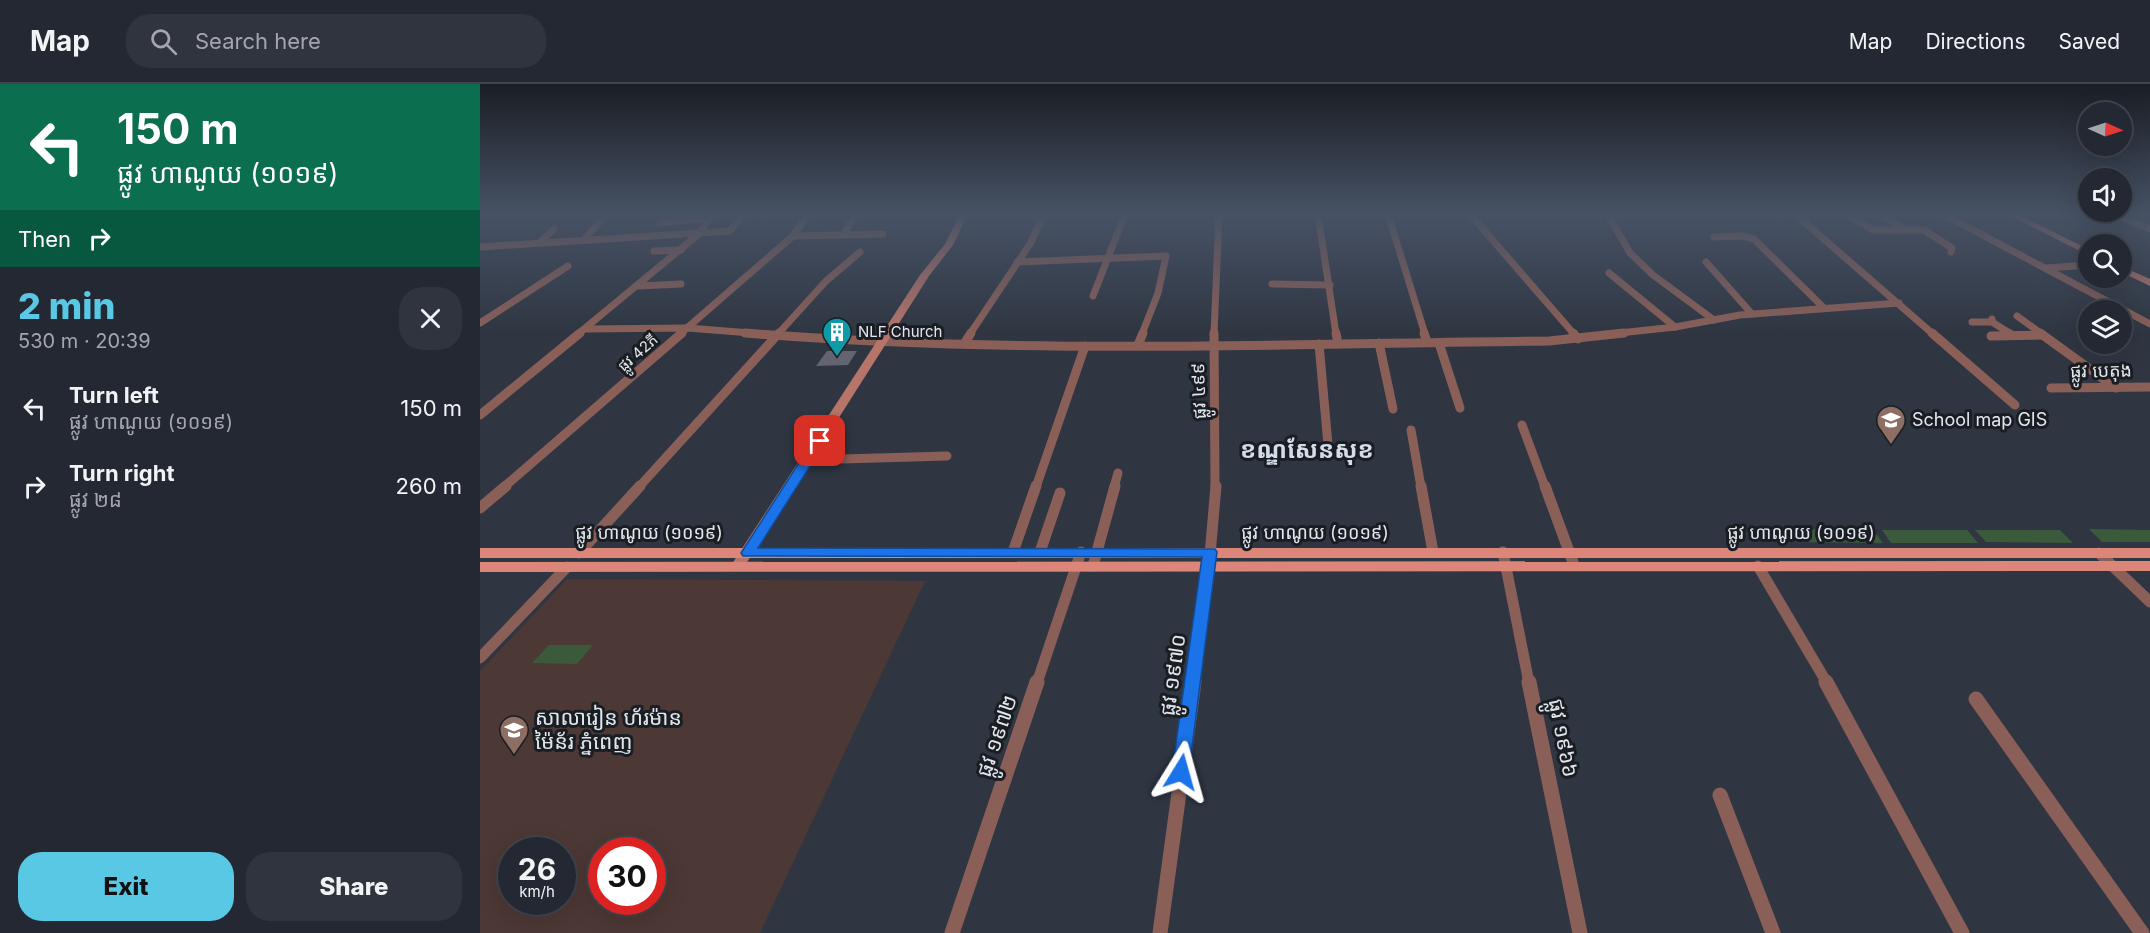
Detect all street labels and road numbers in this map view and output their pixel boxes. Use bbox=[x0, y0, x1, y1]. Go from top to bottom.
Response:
street label: ផ្លូវ 42ភី bbox=[614, 330, 665, 379]
street label: ផ្លូវ បេតុង bbox=[2070, 359, 2132, 388]
street label: ផ្លូវ ៤៩៩ bbox=[1187, 362, 1216, 420]
street label: ផ្លូវ ហាណូយ (១០១៩) bbox=[575, 522, 723, 549]
street label: ផ្លូវ ហាណូយ (១០១៩) bbox=[1241, 522, 1389, 549]
street label: ផ្លូវ ហាណូយ (១០១៩) bbox=[1727, 522, 1875, 549]
street label: ផ្លូវ ១៩៧០ bbox=[1154, 632, 1198, 719]
street label: ផ្លូវ ១៩៧២ bbox=[971, 692, 1029, 782]
street label: ផ្លូវ ១៩៦៦ bbox=[1537, 697, 1583, 781]

